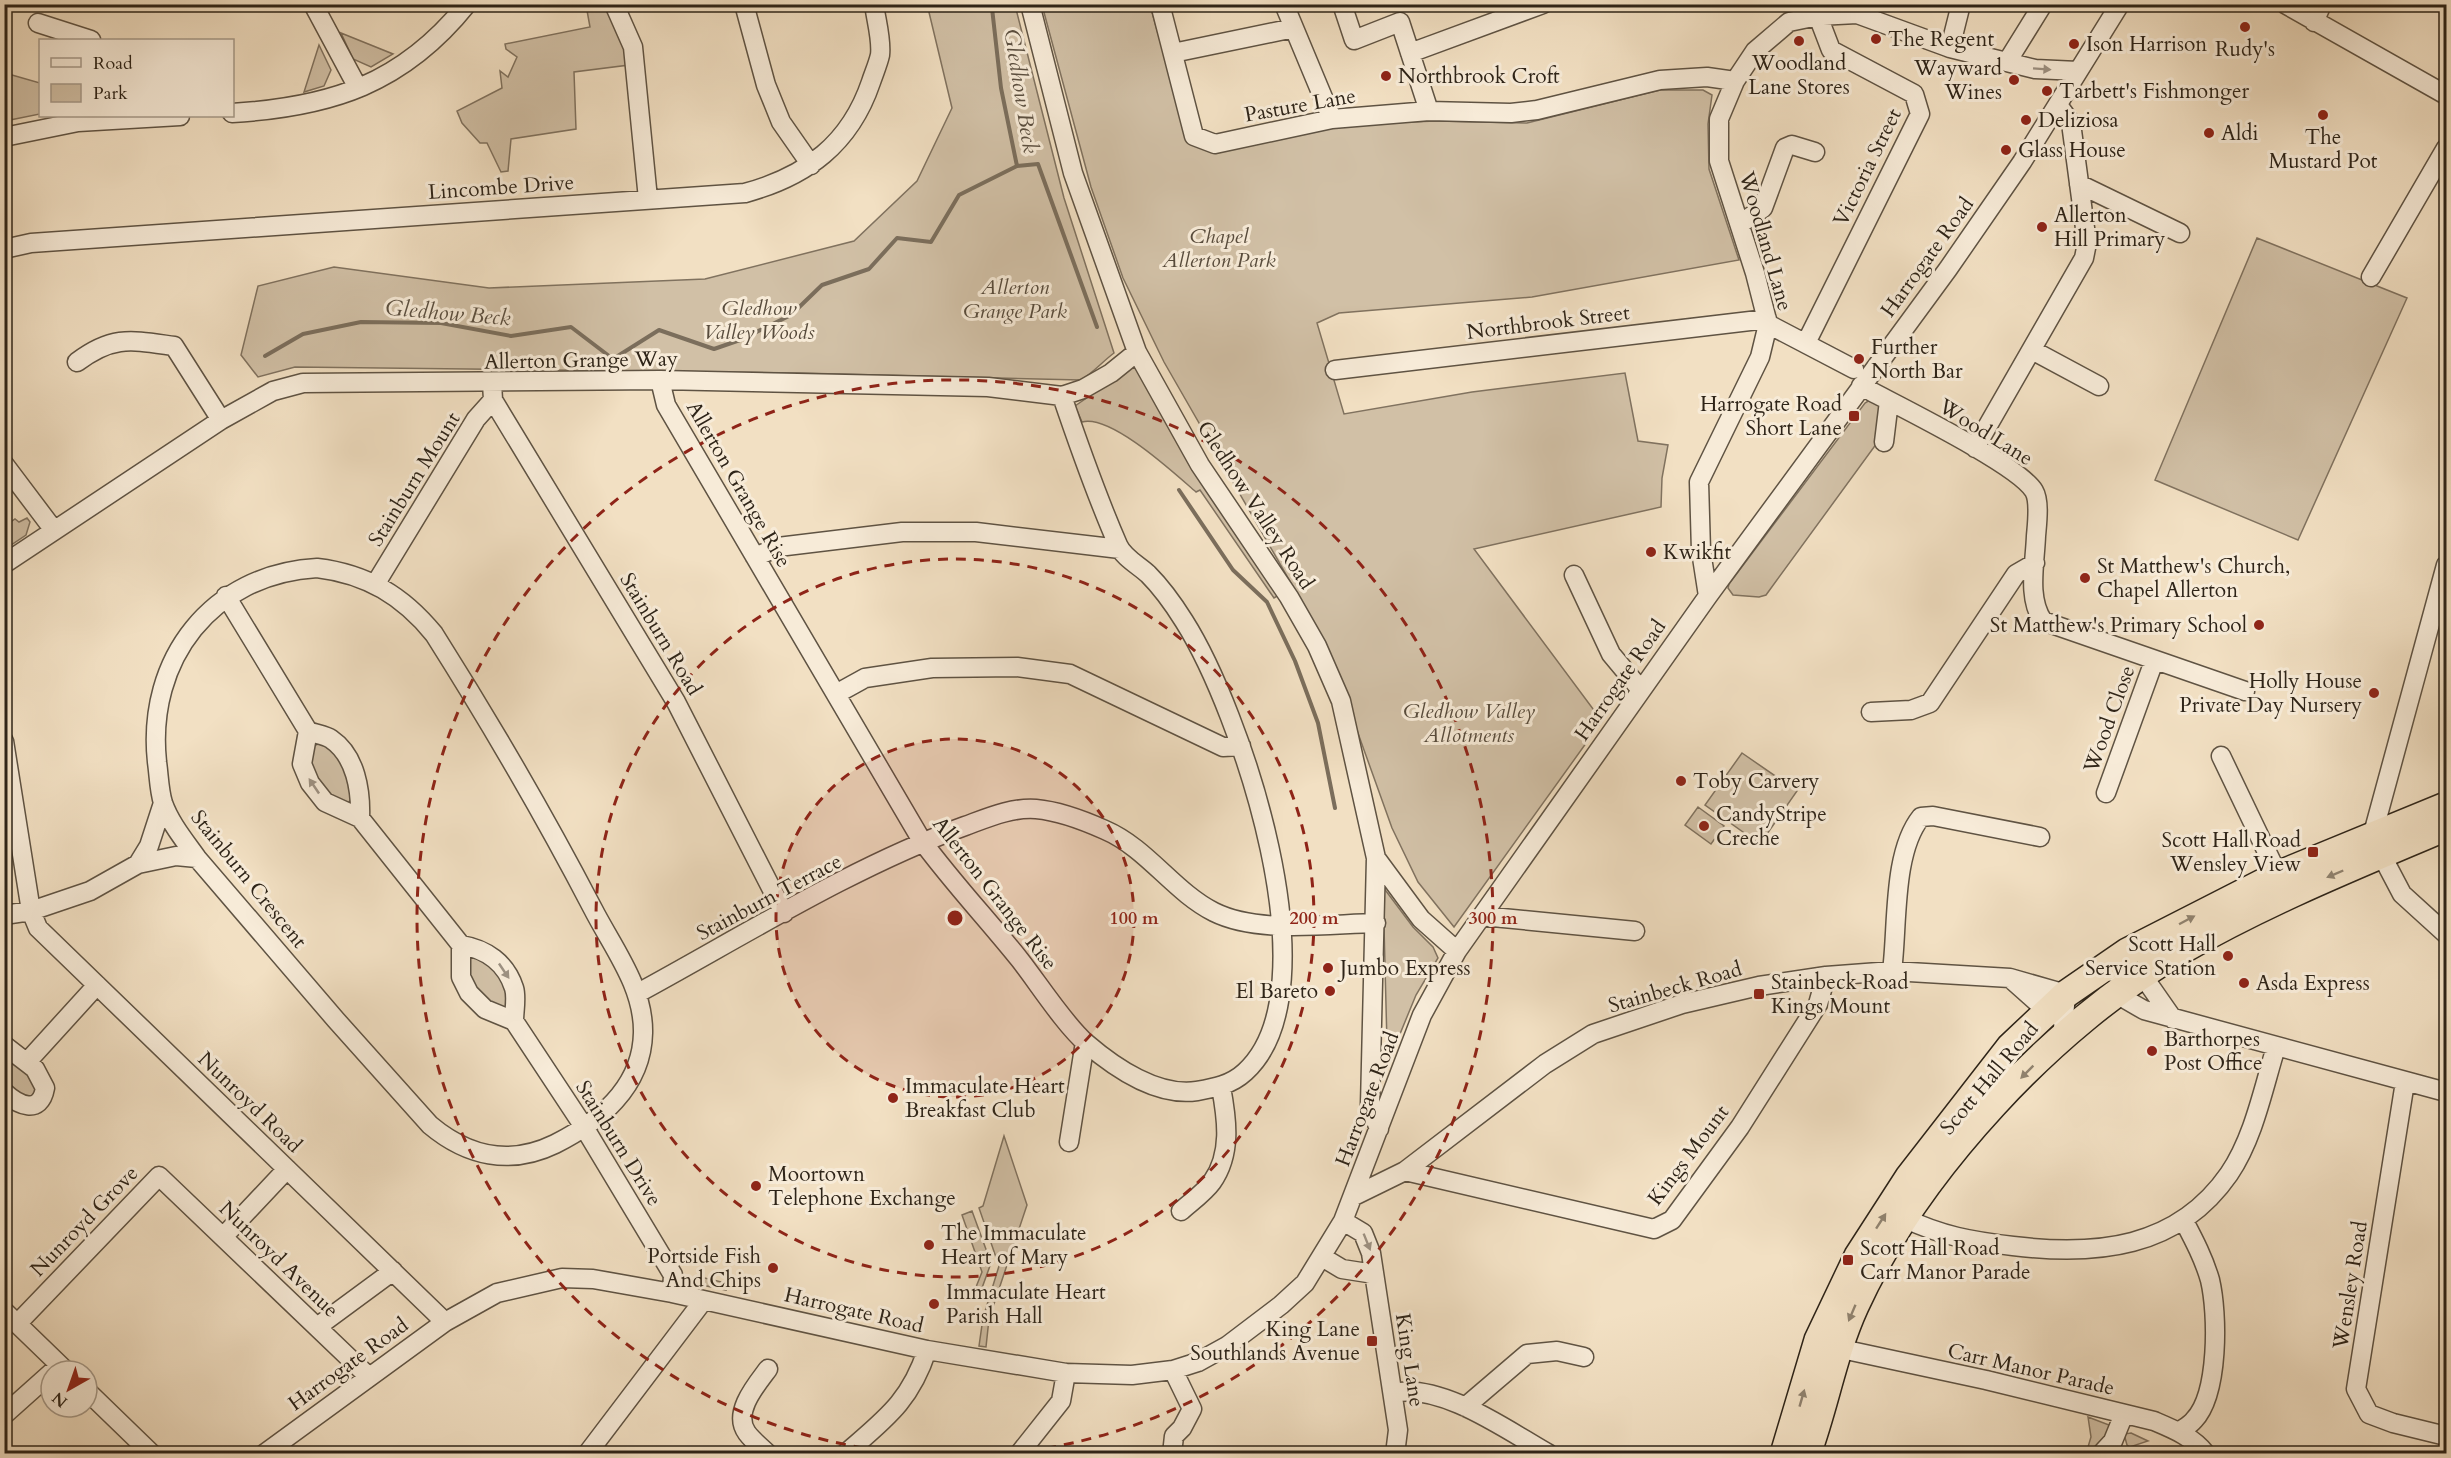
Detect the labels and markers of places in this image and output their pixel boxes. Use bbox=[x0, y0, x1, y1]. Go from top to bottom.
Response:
marker: Rudy's bbox=[2238, 20, 2252, 34]
place label: The Regent bbox=[1888, 25, 1994, 54]
place label: Ison Harrison bbox=[2086, 30, 2207, 59]
marker: The Regent bbox=[1869, 32, 1883, 46]
marker: Woodland Lane Stores bbox=[1792, 34, 1806, 48]
place label: Rudy's bbox=[2215, 35, 2275, 64]
marker: Ison Harrison bbox=[2067, 37, 2081, 51]
place label: Woodland Lane Stores bbox=[1748, 49, 1850, 102]
place label: Wayward Wines bbox=[1913, 54, 2002, 107]
place label: Northbrook Croft bbox=[1398, 62, 1560, 91]
marker: Northbrook Croft bbox=[1379, 69, 1393, 83]
marker: Wayward Wines bbox=[2007, 73, 2021, 87]
place label: Tarbett's Fishmonger bbox=[2059, 77, 2249, 106]
marker: Tarbett's Fishmonger bbox=[2040, 84, 2054, 98]
place label: Deliziosa bbox=[2038, 106, 2119, 135]
marker: The Mustard Pot bbox=[2316, 108, 2330, 122]
marker: Deliziosa bbox=[2019, 113, 2033, 127]
place label: Aldi bbox=[2221, 119, 2258, 148]
place label: The Mustard Pot bbox=[2269, 123, 2378, 176]
marker: Aldi bbox=[2202, 126, 2216, 140]
place label: Glass House bbox=[2018, 136, 2126, 165]
marker: Glass House bbox=[1999, 143, 2013, 157]
place label: Allerton Hill Primary bbox=[2054, 201, 2165, 254]
marker: Allerton Hill Primary bbox=[2035, 220, 2049, 234]
place label: Further North Bar bbox=[1871, 333, 1963, 386]
marker: Further North Bar bbox=[1852, 352, 1866, 366]
place label: Harrogate Road Short Lane bbox=[1700, 390, 1842, 443]
marker: Harrogate Road Short Lane bbox=[1847, 409, 1861, 423]
place label: Kwikfit bbox=[1663, 538, 1731, 567]
marker: Kwikfit bbox=[1644, 545, 1658, 559]
place label: St Matthew's Church, Chapel Allerton bbox=[2097, 552, 2290, 605]
marker: St Matthew's Church, Chapel Allerton bbox=[2078, 571, 2092, 585]
place label: St Matthew's Primary School bbox=[1990, 611, 2247, 640]
marker: St Matthew's Primary School bbox=[2252, 618, 2266, 632]
place label: Holly House Private Day Nursery bbox=[2179, 667, 2362, 720]
marker: Holly House Private Day Nursery bbox=[2367, 686, 2381, 700]
place label: Toby Carvery bbox=[1693, 767, 1819, 796]
marker: Toby Carvery bbox=[1674, 774, 1688, 788]
place label: CandyStripe Creche bbox=[1716, 800, 1827, 853]
marker: CandyStripe Creche bbox=[1697, 819, 1711, 833]
place label: Scott Hall Road Wensley View bbox=[2162, 826, 2301, 879]
marker: Scott Hall Road Wensley View bbox=[2306, 845, 2320, 859]
centre of rings bbox=[945, 908, 965, 928]
place label: Scott Hall Service Station bbox=[2085, 930, 2216, 983]
marker: Scott Hall Service Station bbox=[2221, 949, 2235, 963]
place label: Jumbo Express bbox=[1337, 954, 1470, 983]
marker: Jumbo Express bbox=[1321, 961, 1335, 975]
place label: Stainbeck Road Kings Mount bbox=[1771, 968, 1908, 1021]
place label: Asda Express bbox=[2256, 969, 2370, 998]
marker: Asda Express bbox=[2237, 976, 2251, 990]
place label: El Bareto bbox=[1236, 977, 1318, 1006]
marker: El Bareto bbox=[1323, 984, 1337, 998]
marker: Stainbeck Road Kings Mount bbox=[1752, 987, 1766, 1001]
place label: Barthorpes Post Office bbox=[2164, 1025, 2262, 1078]
marker: Barthorpes Post Office bbox=[2145, 1044, 2159, 1058]
place label: Immaculate Heart Breakfast Club bbox=[905, 1072, 1065, 1125]
marker: Immaculate Heart Breakfast Club bbox=[886, 1091, 900, 1105]
place label: Moortown Telephone Exchange bbox=[768, 1160, 956, 1213]
marker: Moortown Telephone Exchange bbox=[749, 1179, 763, 1193]
place label: The Immaculate Heart of Mary bbox=[941, 1219, 1087, 1272]
place label: Scott Hall Road Carr Manor Parade bbox=[1860, 1234, 2030, 1287]
marker: The Immaculate Heart of Mary bbox=[922, 1238, 936, 1252]
place label: Portside Fish And Chips bbox=[647, 1242, 761, 1295]
marker: Scott Hall Road Carr Manor Parade bbox=[1841, 1253, 1855, 1267]
marker: Portside Fish And Chips bbox=[766, 1261, 780, 1275]
place label: Immaculate Heart Parish Hall bbox=[946, 1278, 1106, 1331]
marker: Immaculate Heart Parish Hall bbox=[927, 1297, 941, 1311]
place label: King Lane Southlands Avenue bbox=[1190, 1315, 1360, 1368]
marker: King Lane Southlands Avenue bbox=[1365, 1334, 1379, 1348]

